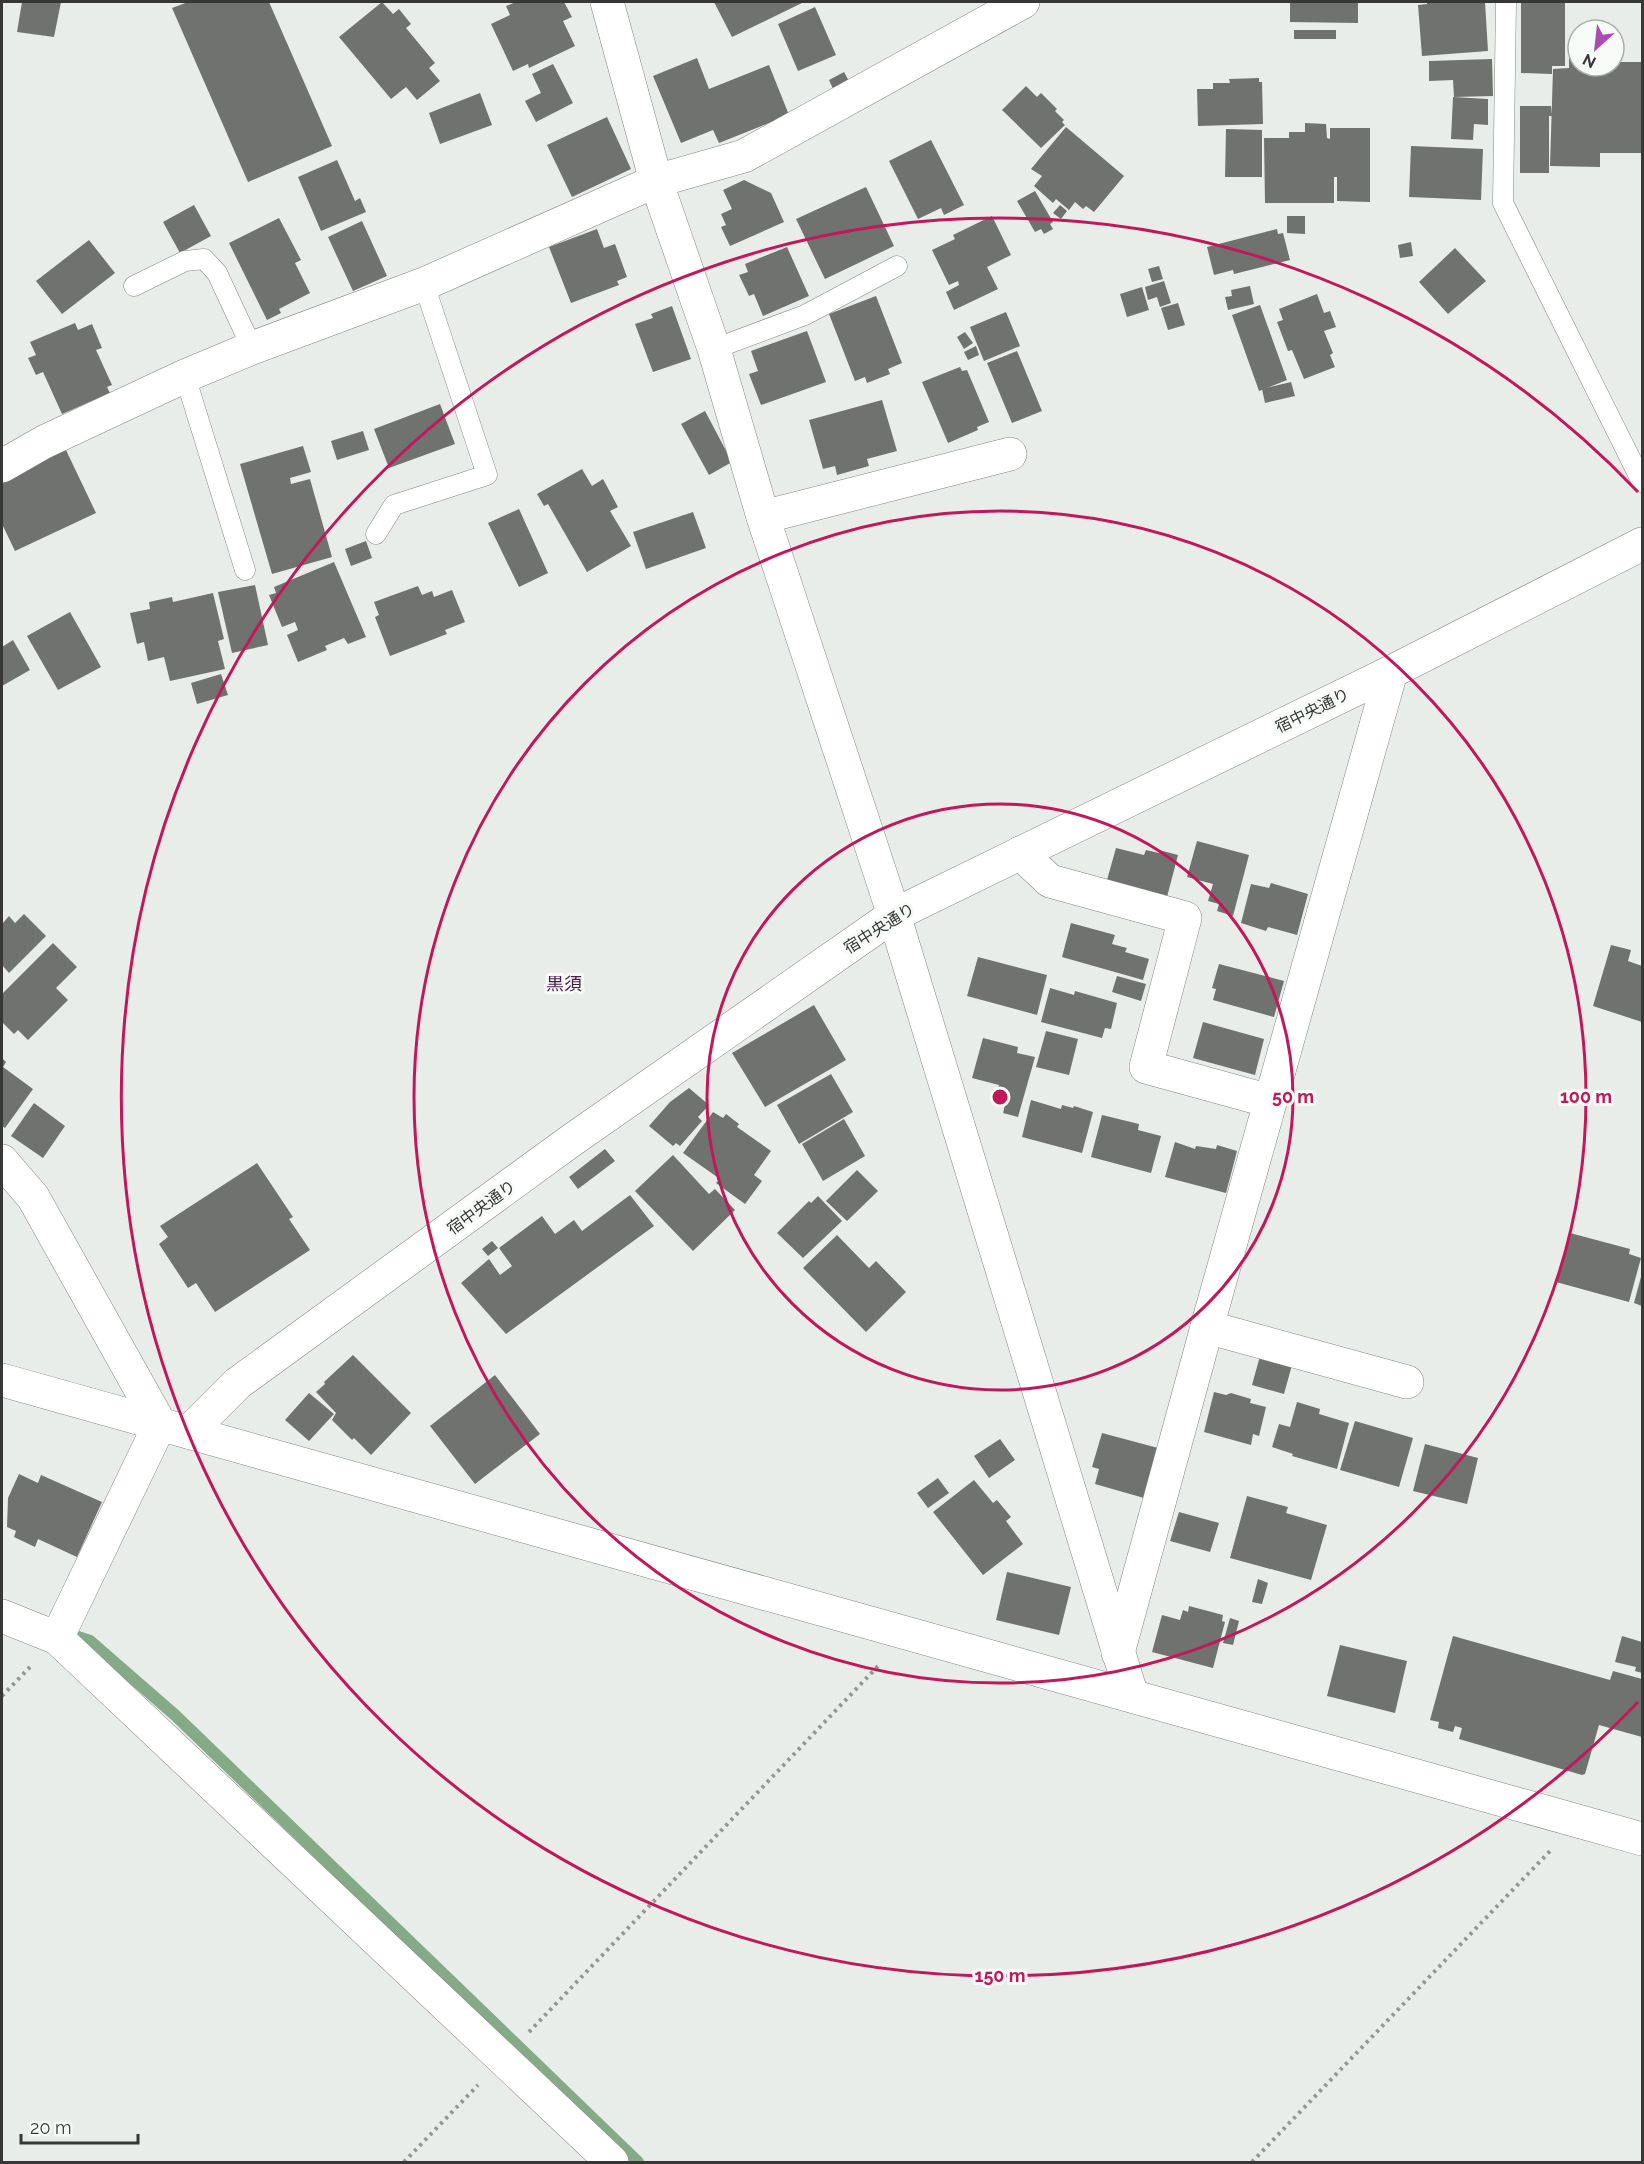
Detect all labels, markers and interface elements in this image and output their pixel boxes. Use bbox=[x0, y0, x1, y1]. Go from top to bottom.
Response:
north arrow bbox=[1566, 18, 1626, 78]
text: N bbox=[1580, 50, 1599, 72]
street label: 宿中央通り bbox=[1272, 684, 1352, 737]
street label: 宿中央通り bbox=[840, 899, 918, 958]
district label: 黒須 bbox=[546, 973, 582, 994]
text: 50 m bbox=[1272, 1086, 1314, 1107]
text: 100 m bbox=[1560, 1086, 1612, 1107]
centre of rings bbox=[990, 1087, 1010, 1107]
street label: 宿中央通り bbox=[443, 1176, 519, 1239]
text: 150 m bbox=[975, 1965, 1026, 1986]
scale bar bbox=[21, 2107, 138, 2145]
text: 20 m bbox=[30, 2117, 72, 2138]

